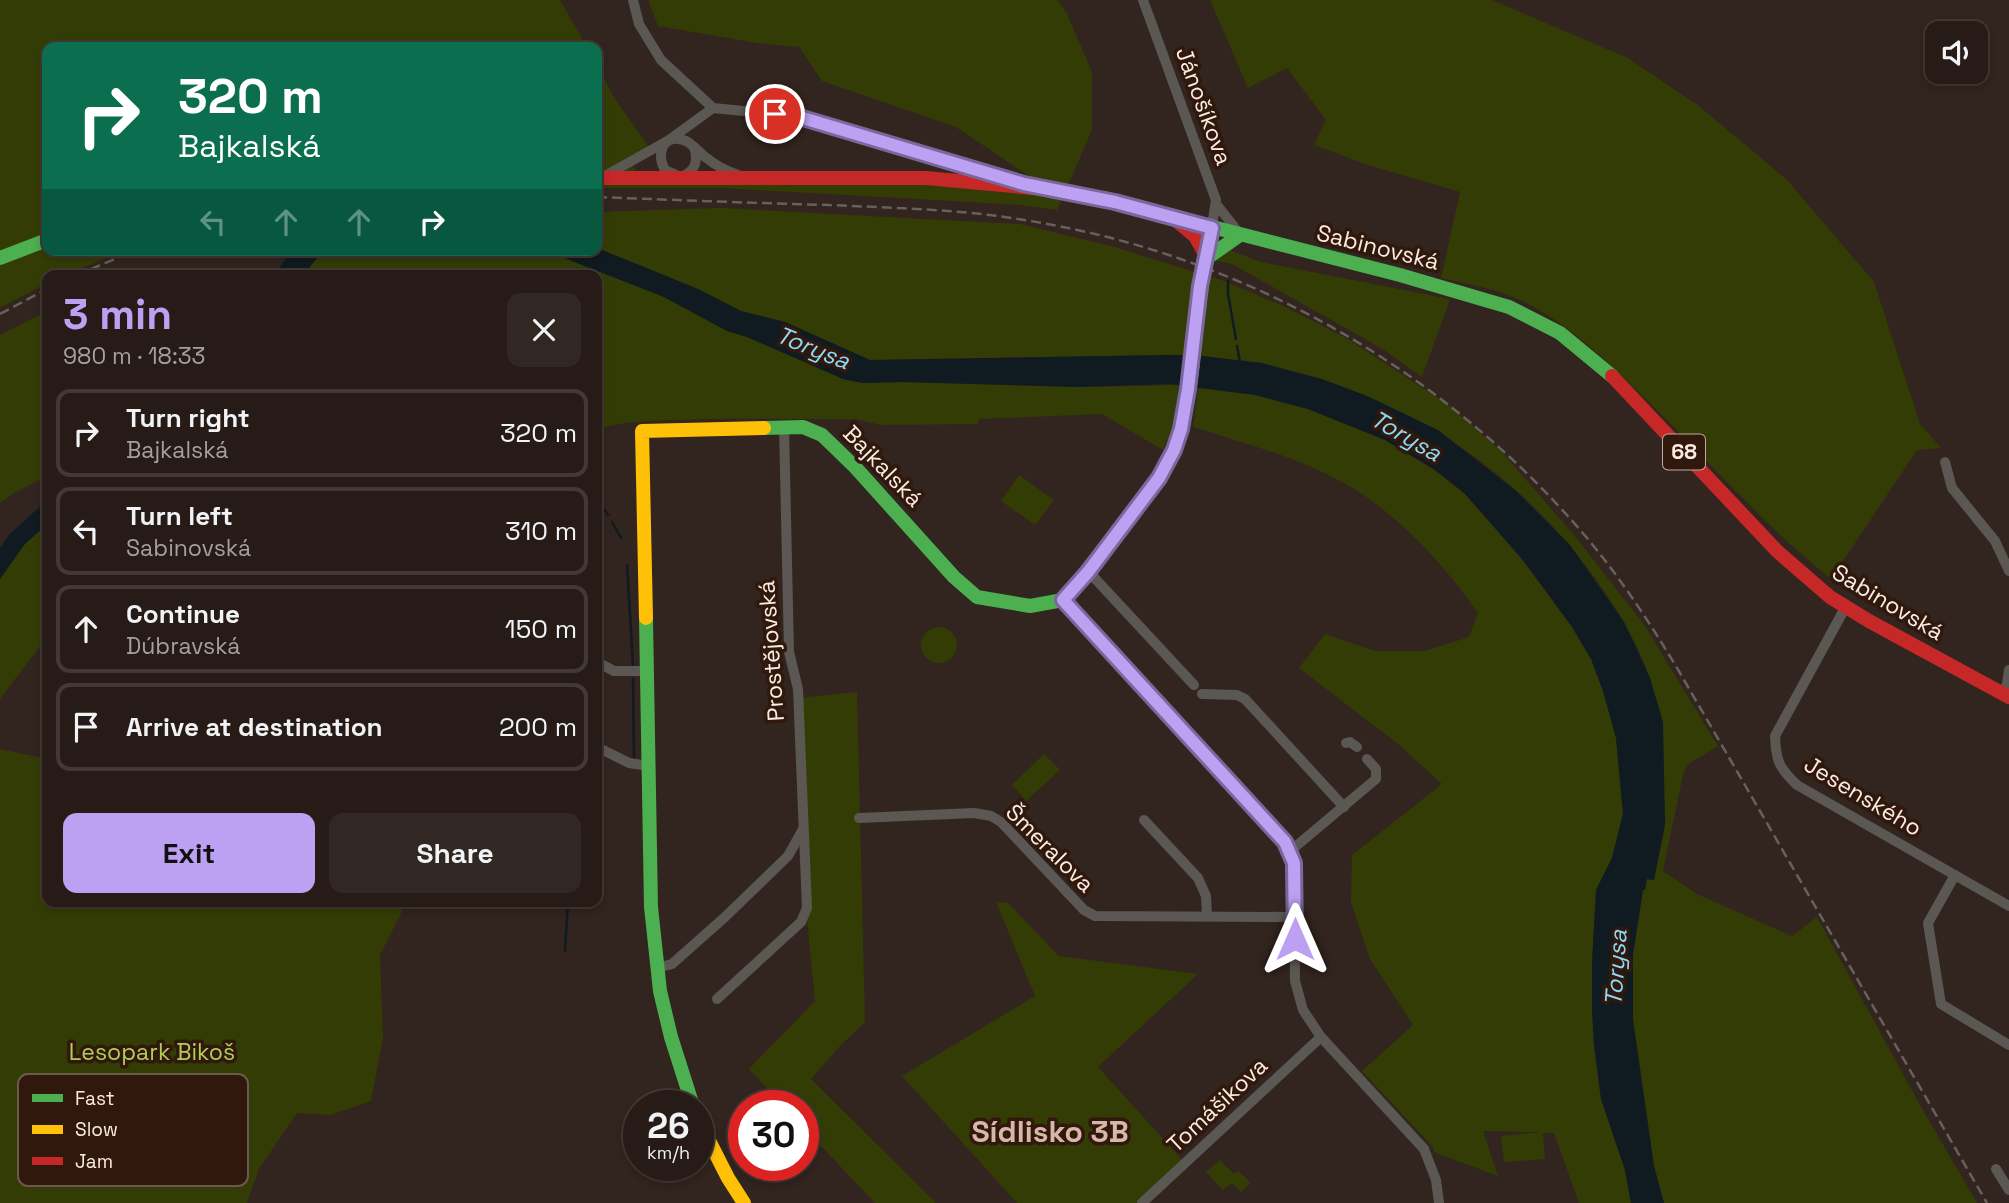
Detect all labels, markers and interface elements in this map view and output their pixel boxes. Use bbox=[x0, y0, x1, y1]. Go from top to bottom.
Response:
map controls bbox=[1925, 21, 1988, 84]
button: sound bbox=[1925, 21, 1988, 84]
street label: Jánošíkova bbox=[1169, 43, 1239, 169]
text: 320 m bbox=[178, 65, 323, 127]
icon: right bbox=[63, 70, 154, 161]
pin bbox=[745, 84, 805, 144]
icon: arrive bbox=[756, 95, 794, 133]
text: Bajkalská bbox=[178, 126, 321, 166]
icon: left bbox=[194, 203, 232, 241]
icon: ahead bbox=[267, 203, 305, 241]
icon: ahead bbox=[340, 203, 378, 241]
icon: right bbox=[413, 203, 451, 241]
street label: Sabinovská bbox=[1314, 217, 1442, 277]
text: 3 min bbox=[63, 288, 172, 341]
button: close bbox=[507, 293, 581, 367]
water label: Torysa bbox=[772, 319, 855, 376]
text: 980 m · 18:33 bbox=[63, 341, 206, 371]
text: Turn right bbox=[126, 401, 250, 435]
water label: Torysa bbox=[1365, 403, 1447, 468]
icon: right bbox=[67, 414, 105, 452]
text: 320 m bbox=[500, 416, 577, 450]
street label: Bajkalská bbox=[837, 419, 929, 513]
road number: 68 bbox=[1663, 434, 1705, 470]
text: Bajkalská bbox=[126, 435, 229, 465]
text: Turn left bbox=[126, 499, 233, 533]
icon: left bbox=[67, 512, 105, 550]
text: 310 m bbox=[505, 514, 577, 548]
text: Sabinovská bbox=[126, 533, 251, 563]
street label: Sabinovská bbox=[1827, 557, 1949, 647]
street label: Prostějovská bbox=[751, 580, 791, 722]
text: Continue bbox=[126, 597, 240, 631]
icon: ahead bbox=[67, 610, 105, 648]
text: 150 m bbox=[505, 612, 577, 646]
text: Dúbravská bbox=[126, 631, 241, 661]
icon: arrive bbox=[67, 708, 105, 746]
text: Arrive at destination bbox=[126, 710, 383, 744]
text: 200 m bbox=[499, 710, 577, 744]
street label: Jesenského bbox=[1799, 749, 1927, 843]
street label: Šmeralova bbox=[999, 797, 1101, 899]
button: Exit bbox=[63, 813, 315, 893]
button: Share bbox=[329, 813, 581, 893]
position arrow bbox=[1258, 902, 1332, 976]
water label: Torysa bbox=[1597, 928, 1634, 1007]
park label: Lesopark Bikoš bbox=[69, 1037, 235, 1067]
street label: Tomášikova bbox=[1160, 1051, 1274, 1159]
legend bbox=[18, 1074, 248, 1186]
text: Fast bbox=[75, 1086, 115, 1111]
speed limit sign: 30 bbox=[728, 1090, 819, 1181]
text: 26 bbox=[647, 1104, 690, 1148]
district label: Sídlisko 3B bbox=[971, 1112, 1129, 1151]
text: Slow bbox=[75, 1117, 118, 1142]
text: km/h bbox=[647, 1141, 690, 1164]
text: Jam bbox=[75, 1149, 113, 1174]

